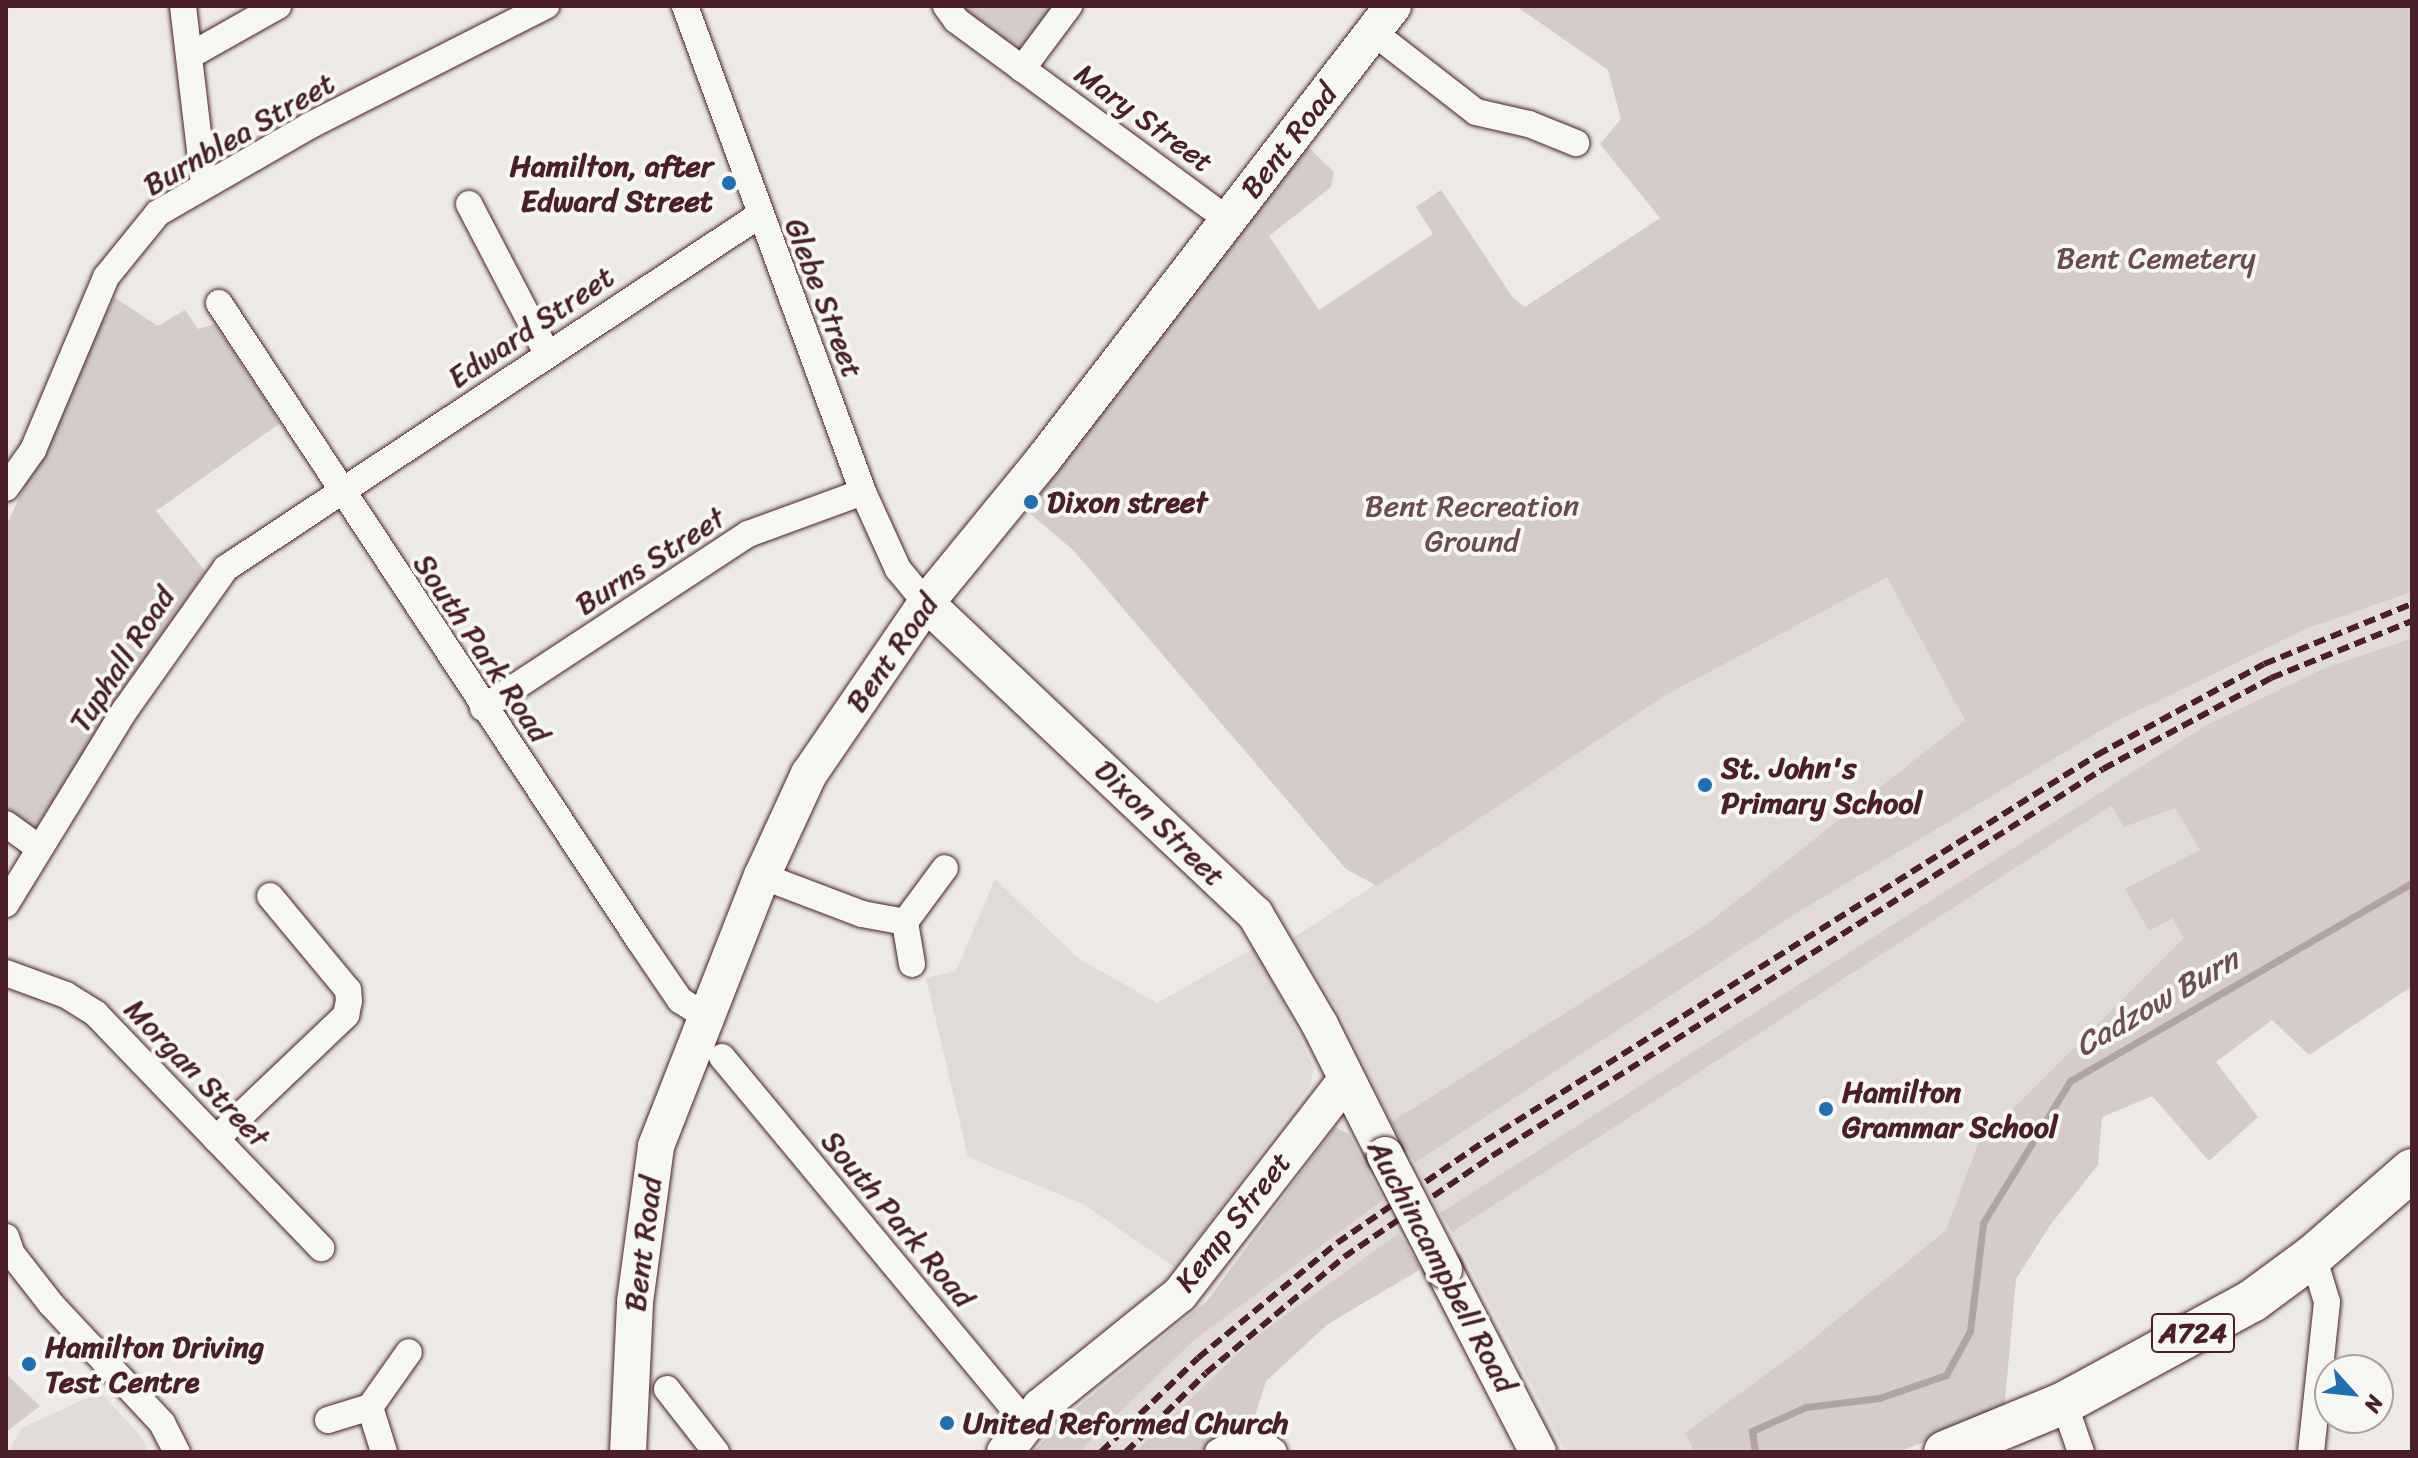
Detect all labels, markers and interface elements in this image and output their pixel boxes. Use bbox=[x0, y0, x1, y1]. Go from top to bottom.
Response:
street label: Mary Street bbox=[1068, 56, 1220, 180]
street label: Burnblea Street bbox=[138, 65, 340, 203]
street label: Bent Road bbox=[1233, 76, 1345, 206]
place label: Hamilton, after Edward Street bbox=[510, 148, 713, 218]
marker: Hamilton, after Edward Street bbox=[720, 174, 738, 192]
street label: Glebe Street bbox=[777, 213, 871, 383]
park label: Bent Cemetery bbox=[2056, 240, 2256, 276]
street label: Edward Street bbox=[442, 259, 620, 395]
place label: Dixon street bbox=[1047, 484, 1211, 520]
park label: Bent Recreation Ground bbox=[1365, 488, 1579, 558]
marker: Dixon street bbox=[1022, 493, 1040, 511]
street label: Burns Street bbox=[569, 499, 731, 623]
street label: South Park Road bbox=[405, 547, 559, 749]
street label: Tuphall Road bbox=[62, 580, 182, 738]
street label: Bent Road bbox=[838, 587, 946, 719]
place label: St. John's Primary School bbox=[1721, 750, 1922, 820]
street label: Dixon Street bbox=[1087, 752, 1233, 894]
marker: St. John's Primary School bbox=[1696, 776, 1714, 794]
water label: Cadzow Burn bbox=[2068, 941, 2246, 1065]
street label: Morgan Street bbox=[117, 991, 277, 1155]
place label: Hamilton Grammar School bbox=[1842, 1074, 2058, 1144]
marker: Hamilton Grammar School bbox=[1817, 1100, 1835, 1118]
street label: South Park Road bbox=[813, 1123, 983, 1315]
street label: Auchincampbell Road bbox=[1360, 1133, 1524, 1399]
street label: Kemp Street bbox=[1167, 1145, 1299, 1299]
street label: Bent Road bbox=[617, 1174, 669, 1314]
road number: A724 bbox=[2149, 1309, 2237, 1357]
place label: Hamilton Driving Test Centre bbox=[45, 1329, 264, 1400]
north arrow bbox=[2314, 1354, 2394, 1434]
marker: Hamilton Driving Test Centre bbox=[20, 1355, 38, 1373]
text: N bbox=[2353, 1389, 2395, 1420]
place label: United Reformed Church bbox=[963, 1405, 1289, 1441]
marker: United Reformed Church bbox=[938, 1414, 956, 1432]

